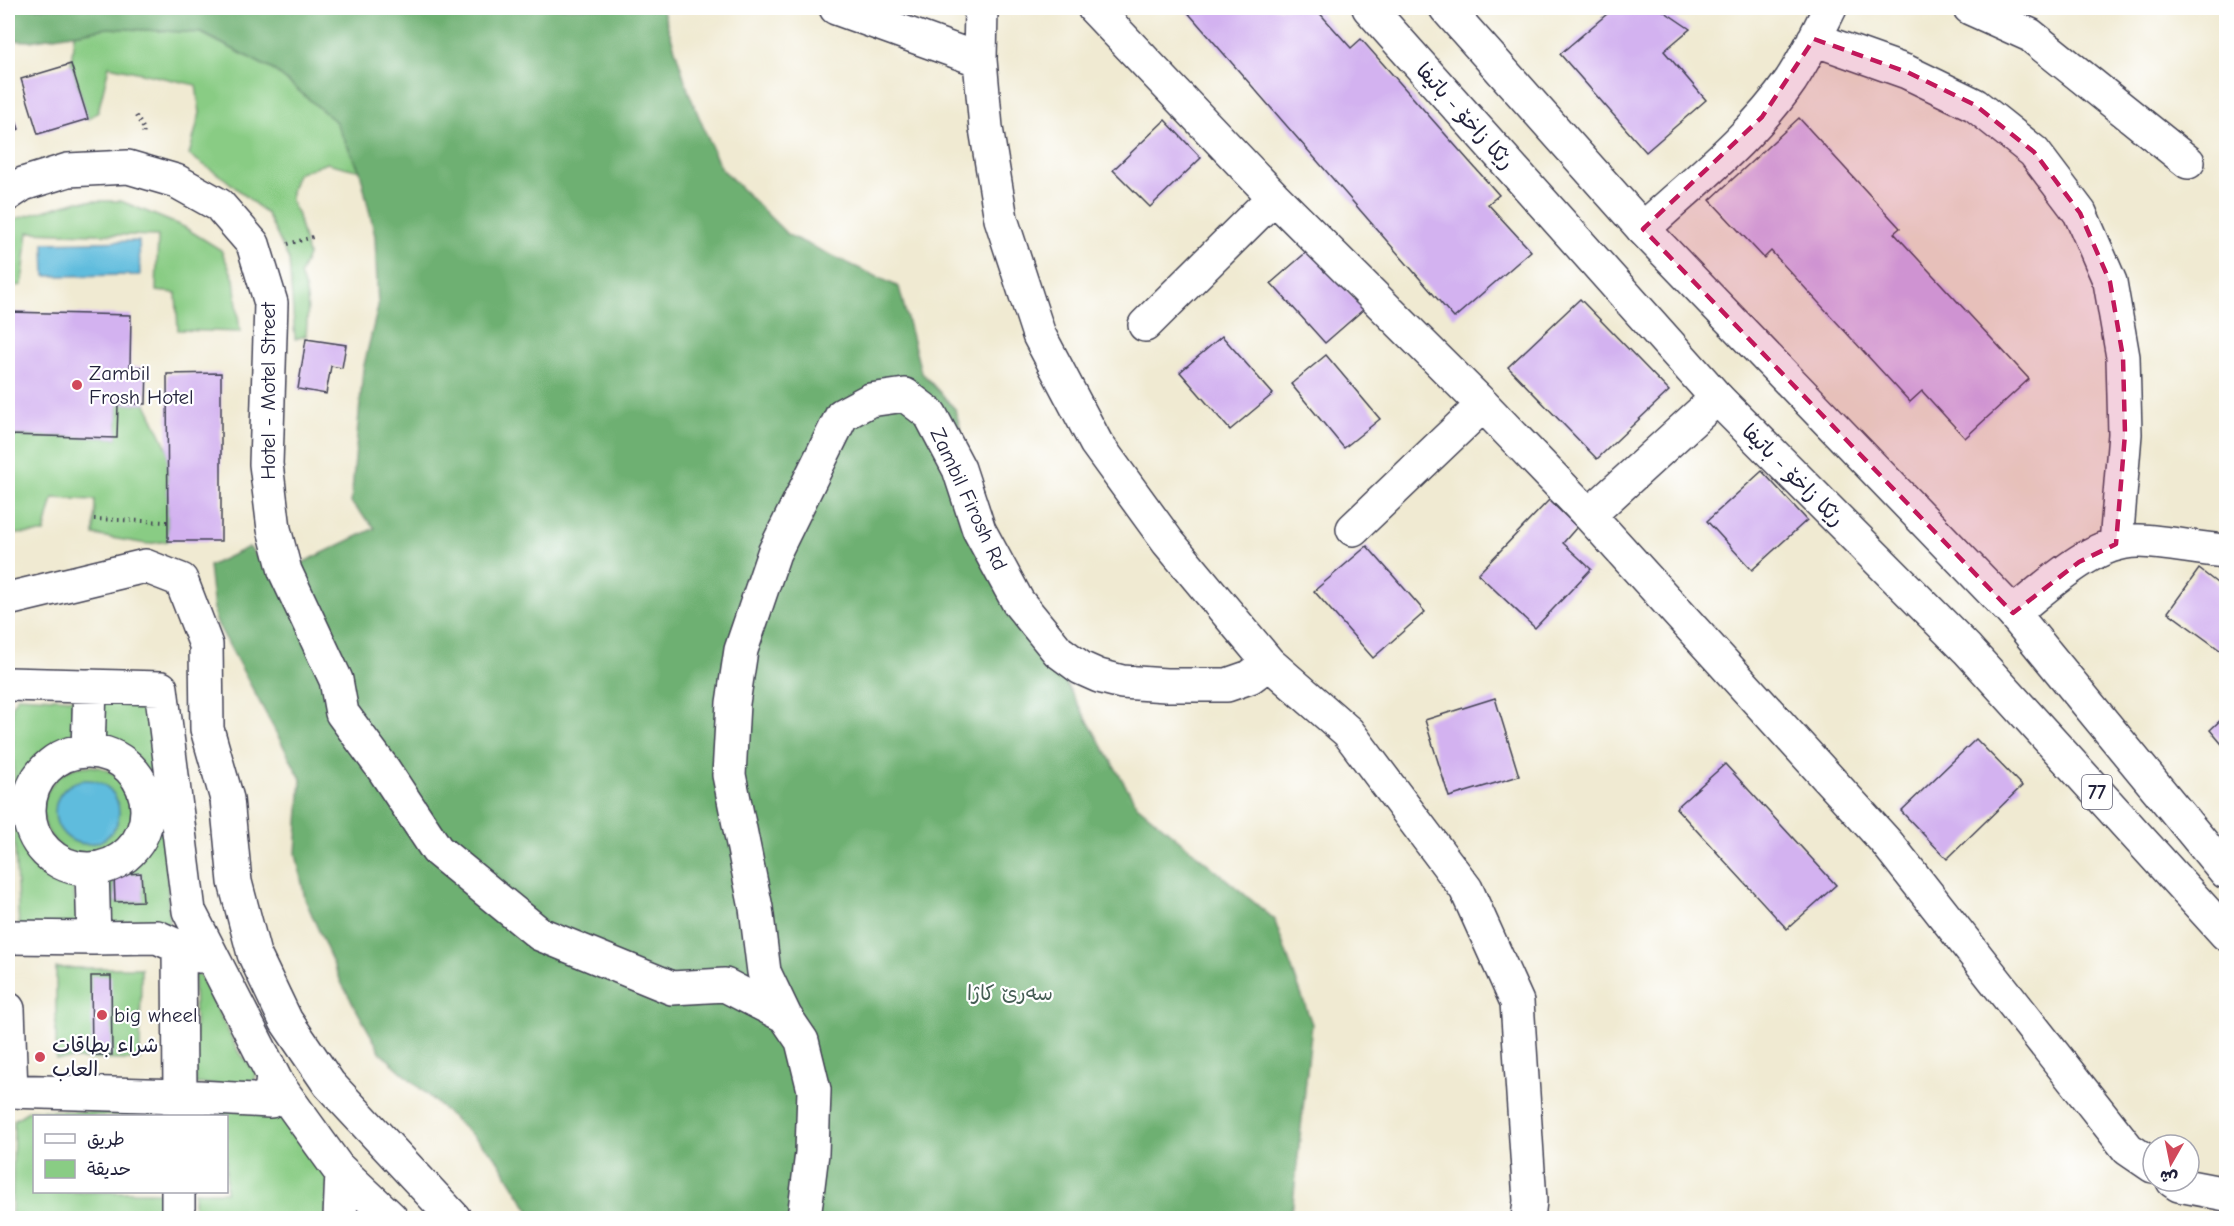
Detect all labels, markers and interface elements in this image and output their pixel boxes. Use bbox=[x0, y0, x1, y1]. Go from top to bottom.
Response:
street label: رێکا زاخۆ - باتیفا bbox=[1410, 58, 1519, 175]
street label: Hotel - Motel Street bbox=[256, 301, 280, 480]
place label: Zambil Frosh Hotel bbox=[89, 361, 194, 409]
marker: Zambil Frosh Hotel bbox=[70, 378, 84, 392]
street label: رێکا زاخۆ - باتیفا bbox=[1736, 419, 1849, 532]
street label: Zambil Firosh Rd bbox=[926, 424, 1012, 574]
road number: 77 bbox=[2082, 775, 2112, 809]
park label: سەرێ کاژا bbox=[967, 981, 1053, 1005]
place label: big wheel bbox=[114, 1003, 198, 1027]
marker: big wheel bbox=[95, 1008, 109, 1022]
place label: شراء بطاقات العاب bbox=[52, 1033, 159, 1082]
marker: شراء بطاقات العاب bbox=[33, 1050, 47, 1064]
legend bbox=[33, 1115, 228, 1193]
text: طريق bbox=[87, 1129, 125, 1150]
north arrow bbox=[2141, 1133, 2201, 1193]
text: حديقة bbox=[87, 1159, 131, 1180]
text: ش bbox=[2159, 1167, 2179, 1187]

